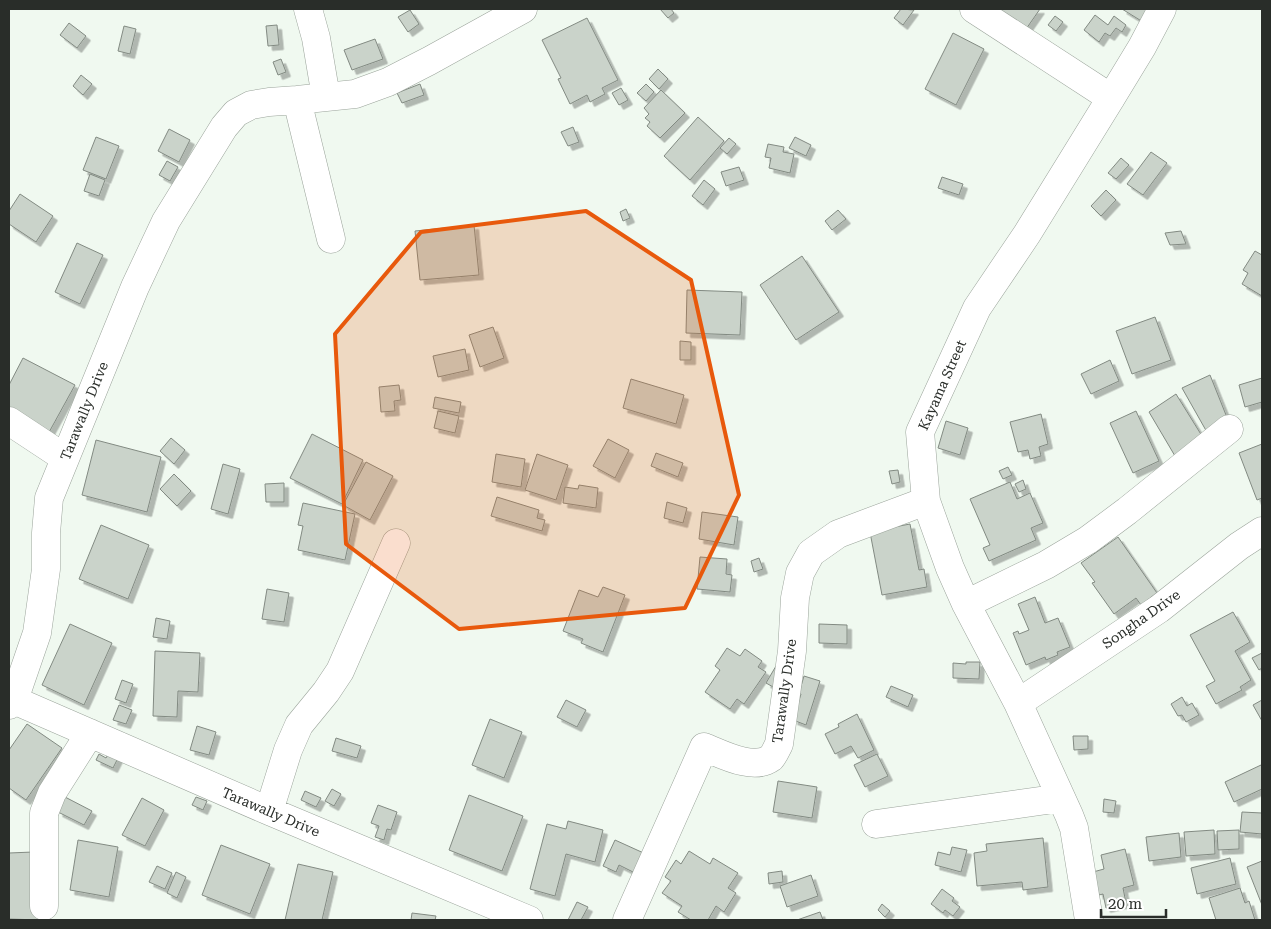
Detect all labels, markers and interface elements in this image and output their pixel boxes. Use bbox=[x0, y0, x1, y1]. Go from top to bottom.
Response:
street label: Kayama Street bbox=[915, 338, 969, 432]
street label: Tarawally Drive bbox=[57, 359, 111, 463]
street label: Songha Drive bbox=[1099, 586, 1183, 652]
street label: Tarawally Drive bbox=[769, 638, 799, 744]
street label: Tarawally Drive bbox=[220, 784, 323, 840]
scale bar bbox=[1101, 886, 1166, 918]
text: 20 m bbox=[1108, 895, 1143, 913]

